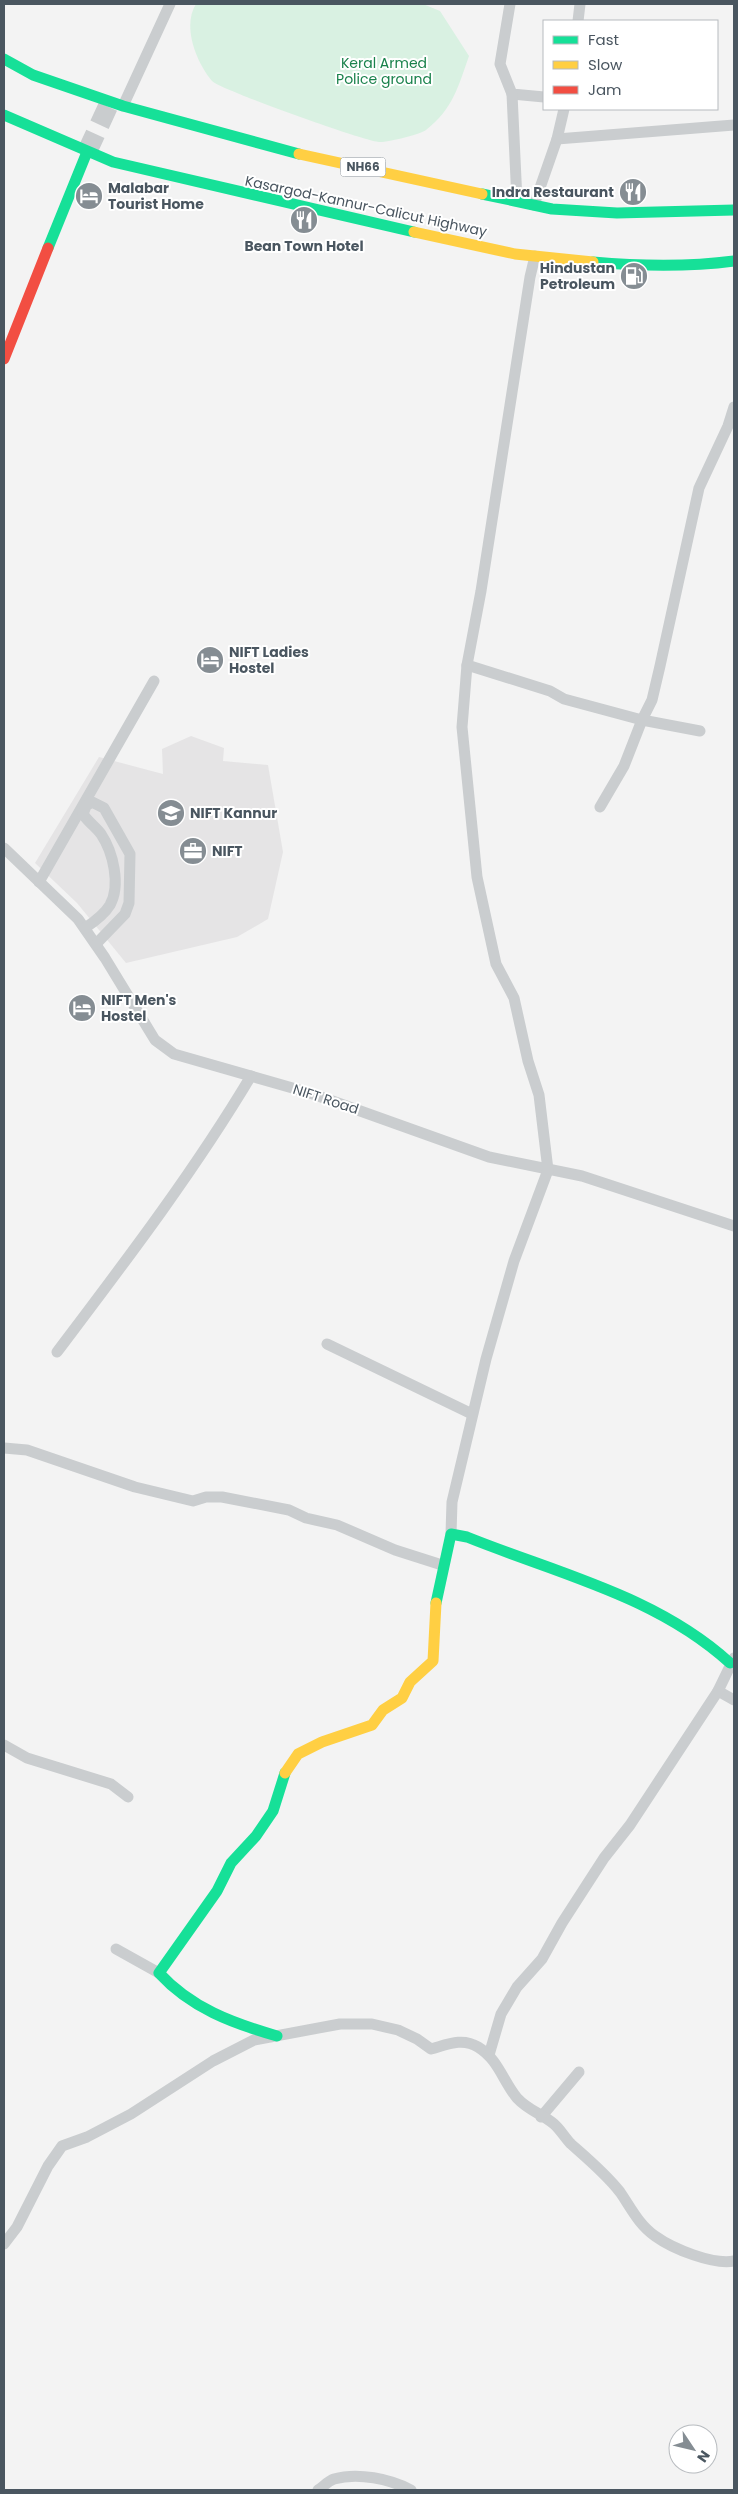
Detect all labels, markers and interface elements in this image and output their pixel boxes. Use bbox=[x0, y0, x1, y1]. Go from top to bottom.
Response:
legend bbox=[543, 20, 718, 110]
text: Fast bbox=[588, 29, 619, 50]
park label: Keral Armed Police ground bbox=[336, 53, 432, 89]
text: Slow bbox=[588, 54, 623, 75]
text: Jam bbox=[588, 79, 622, 100]
road number: NH66 bbox=[340, 158, 386, 176]
street label: Kasargod-Kannur-Calicut Highway bbox=[243, 171, 489, 241]
restaurant icon: Indra Restaurant bbox=[618, 177, 648, 207]
place label: Malabar Tourist Home bbox=[108, 178, 204, 214]
hotel icon: Malabar Tourist Home bbox=[74, 181, 104, 211]
place label: Indra Restaurant bbox=[492, 182, 614, 202]
restaurant icon: Bean Town Hotel bbox=[289, 205, 319, 235]
place label: Bean Town Hotel bbox=[244, 236, 364, 256]
place label: Hindustan Petroleum bbox=[540, 258, 615, 294]
fuel station icon: Hindustan Petroleum bbox=[619, 261, 649, 291]
place label: NIFT Ladies Hostel bbox=[229, 642, 309, 678]
hotel icon: NIFT Ladies Hostel bbox=[195, 645, 225, 675]
school or university icon: NIFT Kannur bbox=[156, 798, 186, 828]
place label: NIFT Kannur bbox=[190, 803, 277, 823]
office icon: NIFT bbox=[178, 836, 208, 866]
place label: NIFT bbox=[212, 841, 243, 861]
place label: NIFT Men's Hostel bbox=[101, 990, 177, 1026]
hotel icon: NIFT Men's Hostel bbox=[67, 993, 97, 1023]
street label: NIFT Road bbox=[291, 1079, 361, 1119]
north arrow bbox=[668, 2424, 718, 2474]
text: N bbox=[692, 2446, 715, 2467]

